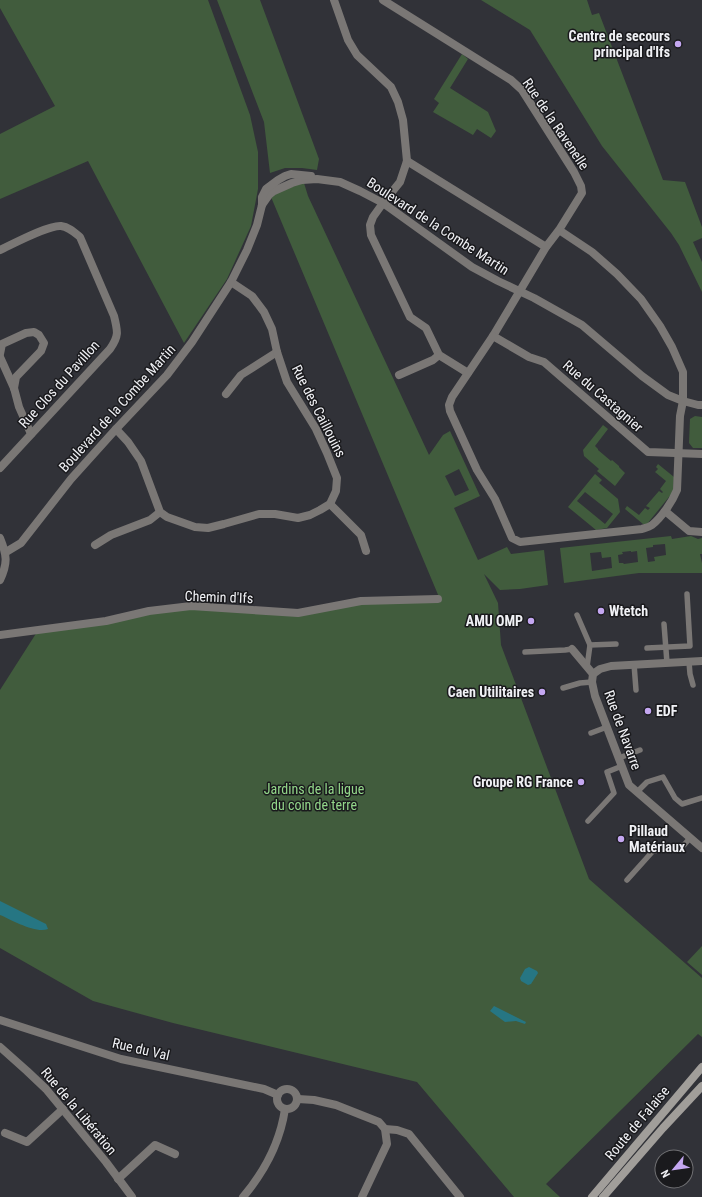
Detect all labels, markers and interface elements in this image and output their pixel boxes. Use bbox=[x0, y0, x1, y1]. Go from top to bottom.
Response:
place label: Centre de secours principal d'Ifs bbox=[569, 28, 670, 60]
marker: Centre de secours principal d'Ifs bbox=[673, 39, 683, 49]
street label: Rue de la Ravenelle bbox=[520, 75, 593, 173]
street label: Boulevard de la Combe Martin bbox=[364, 174, 512, 278]
street label: Rue Clos du Pavillon bbox=[15, 337, 103, 431]
street label: Boulevard de la Combe Martin bbox=[55, 341, 179, 475]
street label: Rue du Castagnier bbox=[560, 357, 646, 435]
street label: Rue des Caillouins bbox=[289, 362, 349, 460]
street label: Chemin d'Ifs bbox=[184, 588, 254, 606]
place label: Wtetch bbox=[609, 603, 648, 619]
marker: Wtetch bbox=[596, 606, 606, 616]
place label: AMU OMP bbox=[466, 613, 523, 629]
marker: AMU OMP bbox=[526, 616, 536, 626]
place label: Caen Utilitaires bbox=[448, 684, 534, 700]
marker: Caen Utilitaires bbox=[537, 687, 547, 697]
street label: Rue de Navarre bbox=[601, 688, 645, 772]
place label: EDF bbox=[656, 703, 678, 719]
marker: EDF bbox=[643, 706, 653, 716]
place label: Groupe RG France bbox=[473, 774, 573, 790]
marker: Groupe RG France bbox=[576, 777, 586, 787]
park label: Jardins de la ligue du coin de terre bbox=[264, 781, 365, 813]
place label: Pillaud Matériaux bbox=[629, 823, 686, 855]
marker: Pillaud Matériaux bbox=[616, 834, 626, 844]
street label: Rue du Val bbox=[111, 1035, 171, 1063]
street label: Rue de la Libération bbox=[38, 1064, 120, 1158]
street label: Route de Falaise bbox=[602, 1083, 673, 1163]
north arrow bbox=[654, 1149, 694, 1189]
text: N bbox=[658, 1167, 673, 1180]

